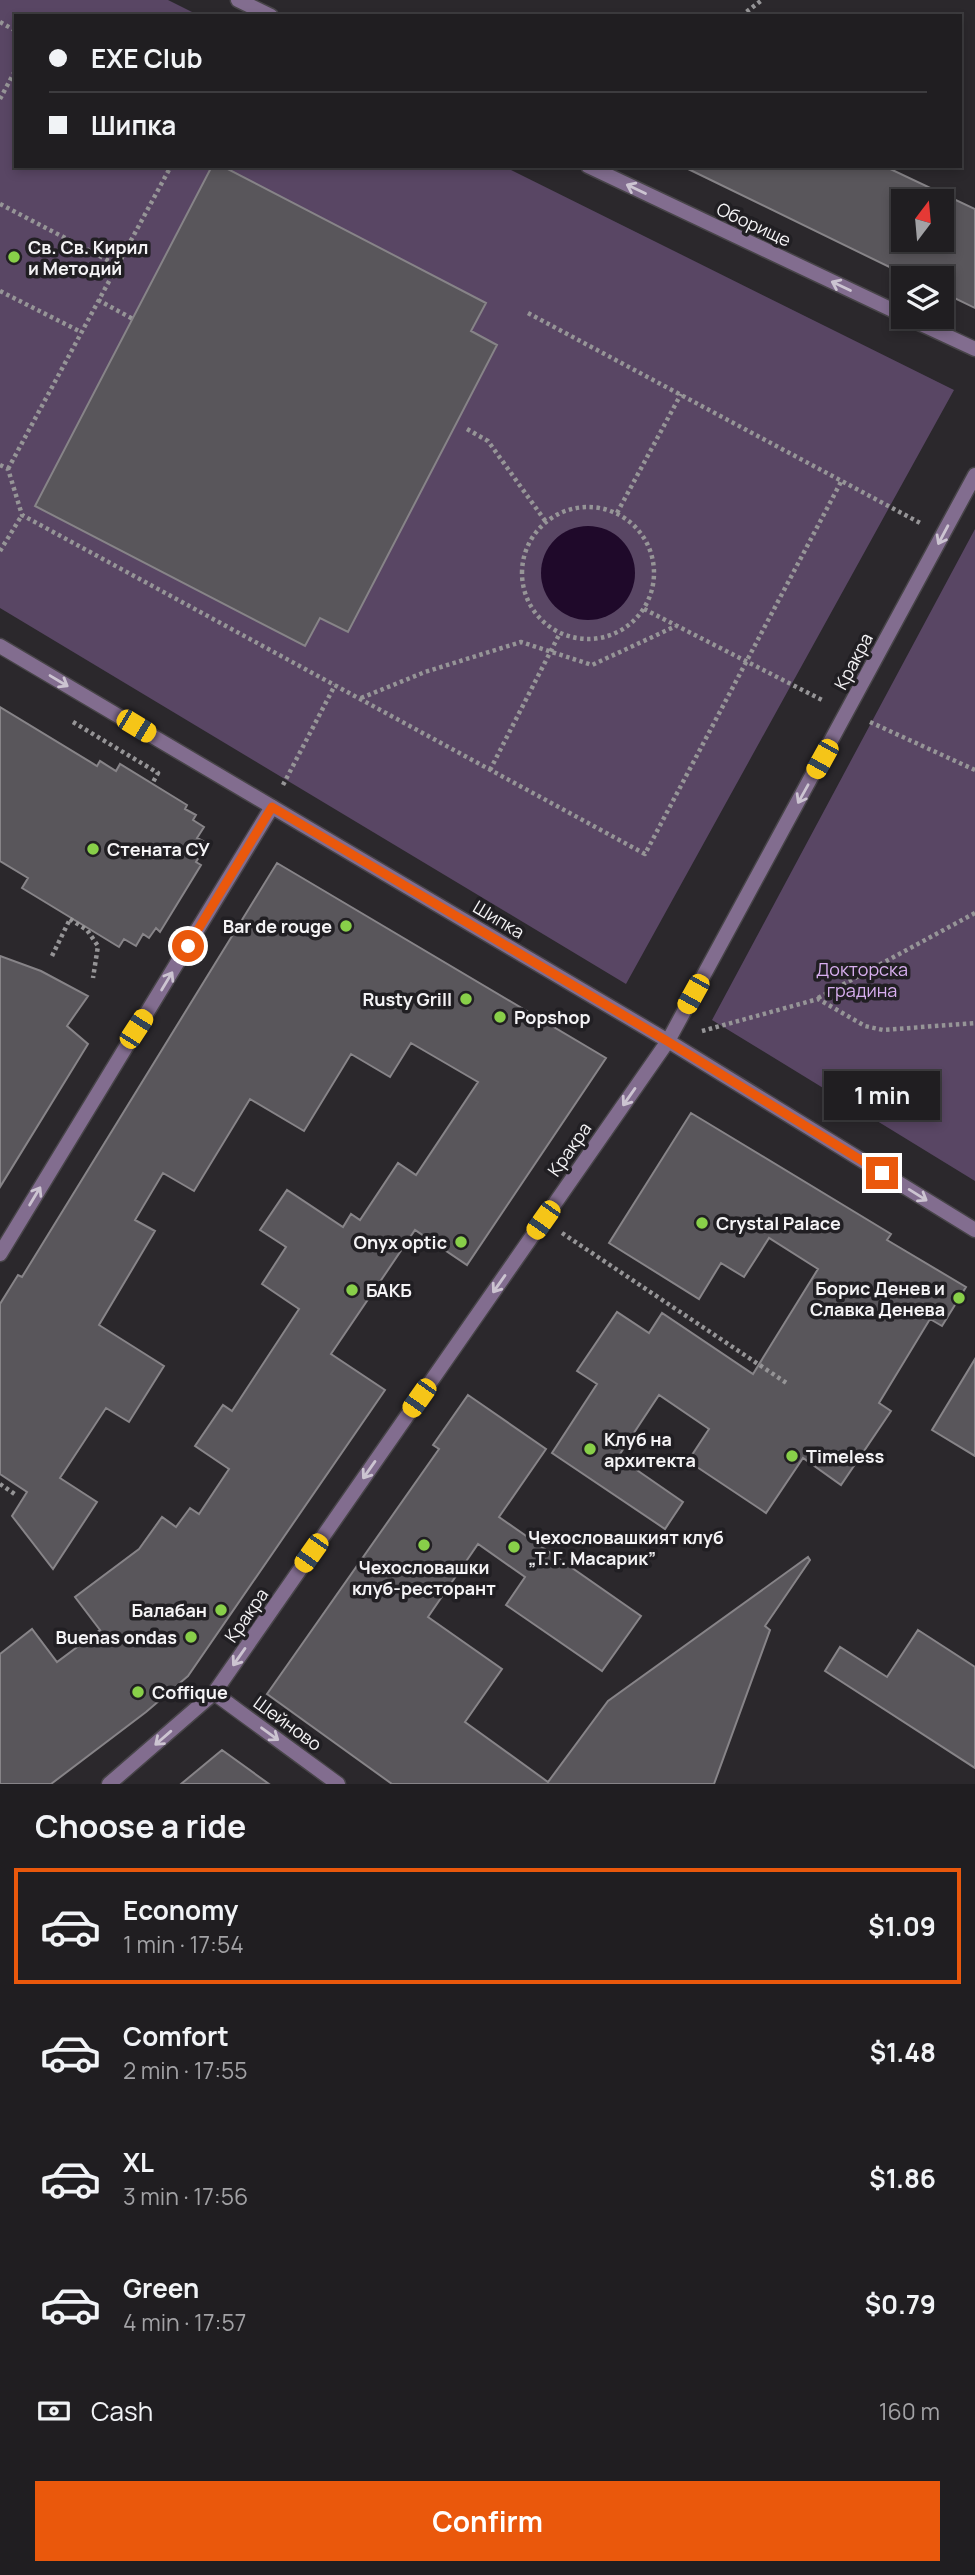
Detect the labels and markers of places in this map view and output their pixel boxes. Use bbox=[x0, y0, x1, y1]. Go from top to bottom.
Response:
place label: Св. Св. Кирил и Методий bbox=[28, 235, 148, 280]
marker: Св. Св. Кирил и Методий bbox=[6, 249, 22, 265]
place label: Стената СУ bbox=[107, 837, 210, 861]
marker: Стената СУ bbox=[85, 841, 101, 857]
place label: Bar de rouge bbox=[223, 914, 332, 938]
marker: Bar de rouge bbox=[338, 918, 354, 934]
place label: Rusty Grill bbox=[362, 987, 452, 1011]
marker: Rusty Grill bbox=[458, 991, 474, 1007]
place label: Popshop bbox=[514, 1005, 591, 1029]
marker: Popshop bbox=[492, 1009, 508, 1025]
place label: Crystal Palace bbox=[716, 1211, 841, 1235]
marker: Crystal Palace bbox=[694, 1215, 710, 1231]
place label: Onyx optic bbox=[354, 1230, 447, 1254]
marker: Onyx optic bbox=[453, 1234, 469, 1250]
place label: Борис Денев и Славка Денева bbox=[810, 1276, 945, 1321]
place label: БАКБ bbox=[366, 1278, 412, 1302]
marker: БАКБ bbox=[344, 1282, 360, 1298]
marker: Борис Денев и Славка Денева bbox=[951, 1290, 967, 1306]
place label: Клуб на архитекта bbox=[604, 1427, 696, 1472]
marker: Клуб на архитекта bbox=[582, 1441, 598, 1457]
place label: Timeless bbox=[806, 1444, 884, 1468]
marker: Timeless bbox=[784, 1448, 800, 1464]
place label: Чехословашкият клуб „Т. Г. Масарик” bbox=[528, 1525, 724, 1570]
marker: Чехословашки клуб-ресторант bbox=[416, 1537, 432, 1553]
marker: Чехословашкият клуб „Т. Г. Масарик” bbox=[506, 1539, 522, 1555]
place label: Чехословашки клуб-ресторант bbox=[352, 1555, 496, 1600]
place label: Балабан bbox=[132, 1598, 207, 1622]
marker: Балабан bbox=[213, 1602, 229, 1618]
place label: Buenas ondas bbox=[55, 1625, 177, 1649]
marker: Buenas ondas bbox=[183, 1629, 199, 1645]
place label: Coffique bbox=[152, 1680, 228, 1704]
marker: Coffique bbox=[130, 1684, 146, 1700]

